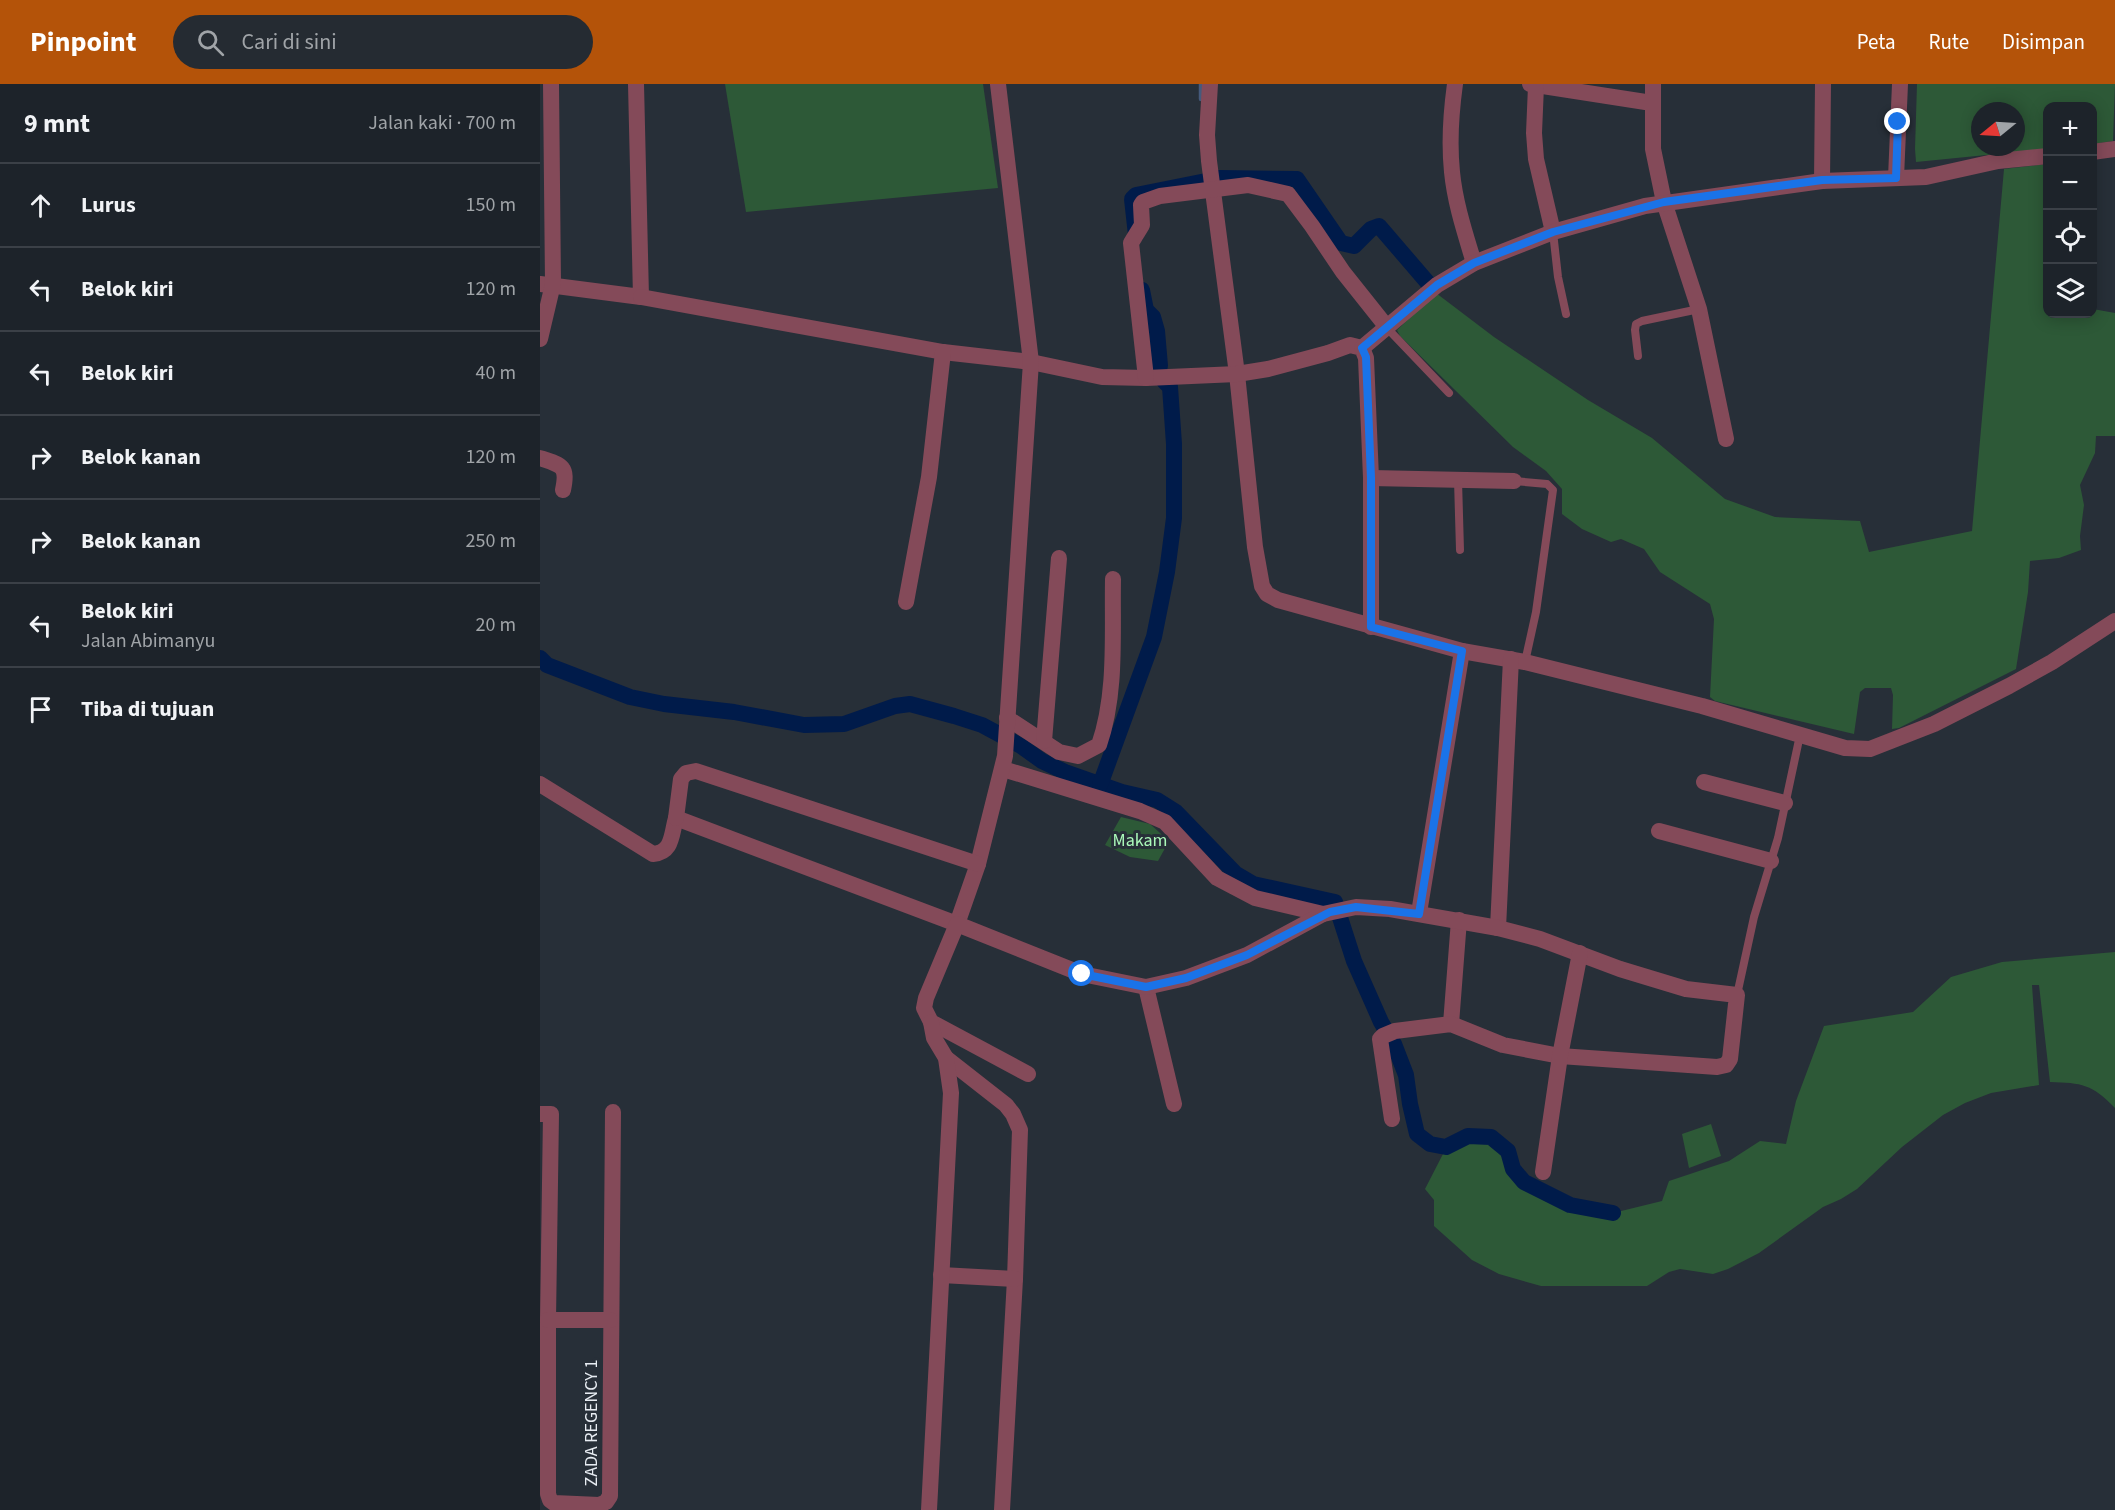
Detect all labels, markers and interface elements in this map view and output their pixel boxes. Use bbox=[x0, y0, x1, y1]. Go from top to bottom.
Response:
search box bbox=[173, 15, 593, 69]
text: Pinpoint bbox=[30, 22, 137, 62]
icon: search bbox=[194, 26, 227, 59]
text: Cari di sini bbox=[242, 26, 337, 58]
text: Peta bbox=[1857, 27, 1895, 57]
text: Rute bbox=[1928, 27, 1969, 57]
text: Disimpan bbox=[2002, 27, 2085, 57]
north arrow bbox=[1971, 102, 2025, 156]
map controls bbox=[2043, 102, 2097, 318]
button: + bbox=[2043, 102, 2097, 156]
text: 9 mnt bbox=[24, 105, 90, 142]
route end bbox=[1884, 108, 1910, 134]
text: Jalan kaki · 700 m bbox=[368, 109, 516, 137]
button: − bbox=[2043, 156, 2097, 210]
icon: ahead bbox=[24, 189, 57, 222]
text: Lurus bbox=[81, 189, 136, 221]
text: 150 m bbox=[466, 191, 516, 219]
button: locate bbox=[2043, 210, 2097, 264]
button: layers bbox=[2043, 264, 2097, 318]
icon: left bbox=[24, 273, 57, 306]
text: Belok kiri bbox=[81, 273, 174, 305]
text: 120 m bbox=[466, 275, 516, 303]
icon: left bbox=[24, 357, 57, 390]
text: Belok kiri bbox=[81, 357, 174, 389]
text: 40 m bbox=[476, 359, 516, 387]
icon: right bbox=[24, 441, 57, 474]
text: Belok kanan bbox=[81, 441, 201, 473]
text: 120 m bbox=[466, 443, 516, 471]
icon: right bbox=[24, 525, 57, 558]
text: Belok kanan bbox=[81, 525, 201, 557]
text: 250 m bbox=[466, 527, 516, 555]
text: Belok kiri bbox=[81, 595, 174, 627]
icon: left bbox=[24, 609, 57, 642]
text: 20 m bbox=[476, 611, 516, 639]
text: Jalan Abimanyu bbox=[81, 627, 215, 655]
icon: arrive bbox=[24, 693, 57, 726]
text: Tiba di tujuan bbox=[81, 693, 214, 725]
park label: Makam bbox=[1113, 828, 1167, 853]
route start bbox=[1068, 960, 1094, 986]
street label: ZADA REGENCY 1 bbox=[579, 1360, 604, 1486]

